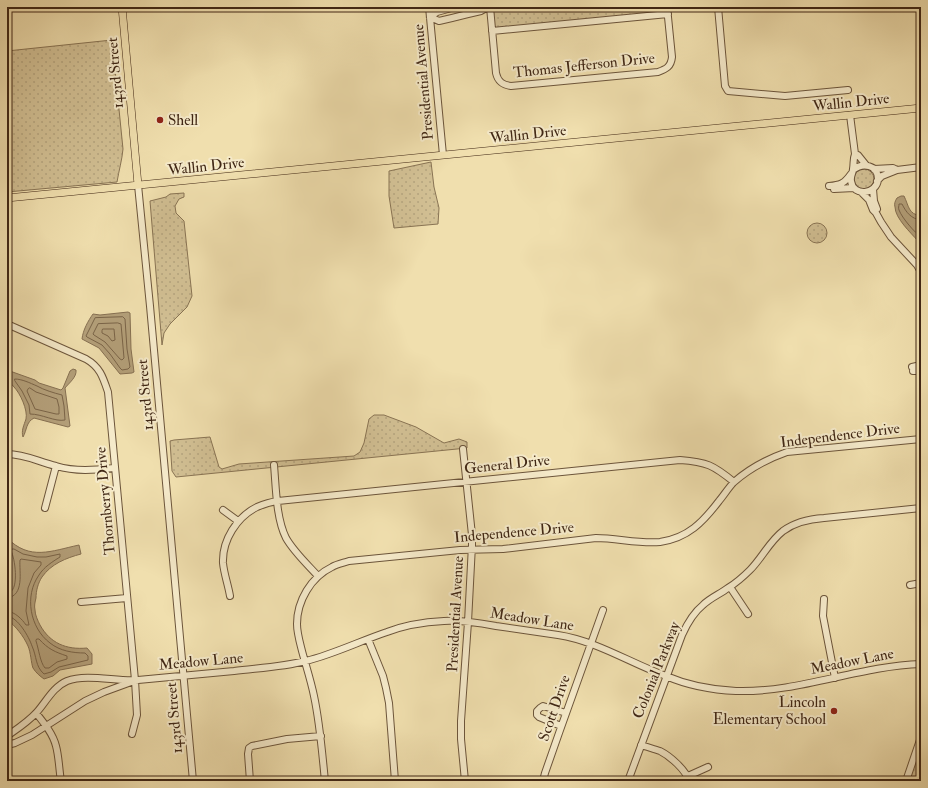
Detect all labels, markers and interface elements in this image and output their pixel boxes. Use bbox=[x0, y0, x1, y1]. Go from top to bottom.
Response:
street label: Presidential Avenue bbox=[409, 23, 438, 141]
street label: 143rd Street bbox=[103, 36, 128, 109]
street label: Thomas Jefferson Drive bbox=[512, 49, 656, 83]
street label: Wallin Drive bbox=[811, 89, 890, 116]
place label: Shell bbox=[168, 111, 198, 130]
marker: Shell bbox=[155, 115, 165, 125]
street label: Wallin Drive bbox=[488, 121, 567, 148]
street label: Wallin Drive bbox=[166, 153, 245, 180]
street label: 143rd Street bbox=[133, 358, 158, 431]
street label: Independence Drive bbox=[779, 419, 901, 453]
street label: Thornberry Drive bbox=[91, 446, 120, 556]
street label: General Drive bbox=[463, 451, 551, 478]
street label: Independence Drive bbox=[453, 518, 575, 548]
street label: Presidential Avenue bbox=[443, 555, 468, 673]
street label: Meadow Lane bbox=[489, 603, 575, 635]
street label: Colonial Parkway bbox=[628, 619, 685, 722]
street label: Meadow Lane bbox=[809, 644, 895, 679]
street label: Meadow Lane bbox=[158, 648, 244, 675]
street label: Scott Drive bbox=[534, 673, 575, 744]
street label: 143rd Street bbox=[162, 681, 187, 754]
place label: Lincoln Elementary School bbox=[713, 693, 826, 729]
marker: Lincoln Elementary School bbox=[829, 706, 839, 716]

